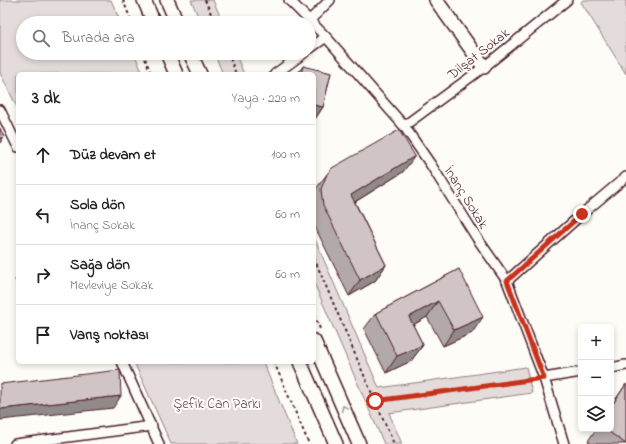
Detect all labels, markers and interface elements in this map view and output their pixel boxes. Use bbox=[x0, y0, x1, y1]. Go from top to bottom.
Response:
search box bbox=[16, 16, 316, 60]
street label: Dilşat Sokak bbox=[443, 23, 515, 86]
icon: search bbox=[30, 27, 52, 49]
text: Burada ara bbox=[62, 27, 135, 49]
text: 3 dk bbox=[32, 86, 60, 111]
text: Yaya · 220 m bbox=[232, 89, 300, 108]
icon: ahead bbox=[32, 144, 54, 166]
text: Düz devam et bbox=[70, 144, 156, 166]
text: 100 m bbox=[271, 145, 300, 164]
street label: İnanç Sokak bbox=[438, 163, 494, 234]
text: Sola dön bbox=[70, 194, 125, 216]
icon: left bbox=[32, 204, 54, 226]
text: 60 m bbox=[275, 205, 300, 224]
route end bbox=[573, 205, 591, 223]
text: İnanç Sokak bbox=[70, 216, 135, 235]
text: Sağa dön bbox=[70, 254, 130, 276]
icon: right bbox=[32, 264, 54, 286]
text: 60 m bbox=[275, 265, 300, 284]
text: Mevleviye Sokak bbox=[70, 276, 154, 295]
icon: arrive bbox=[32, 324, 54, 346]
text: Varış noktası bbox=[70, 324, 149, 346]
map controls bbox=[578, 324, 614, 432]
button: + bbox=[578, 324, 614, 360]
button: − bbox=[578, 360, 614, 396]
route start bbox=[366, 392, 384, 410]
park label: Şefik Can Parkı bbox=[173, 394, 261, 415]
button: layers bbox=[578, 396, 614, 432]
one-way arrow bbox=[341, 405, 349, 413]

